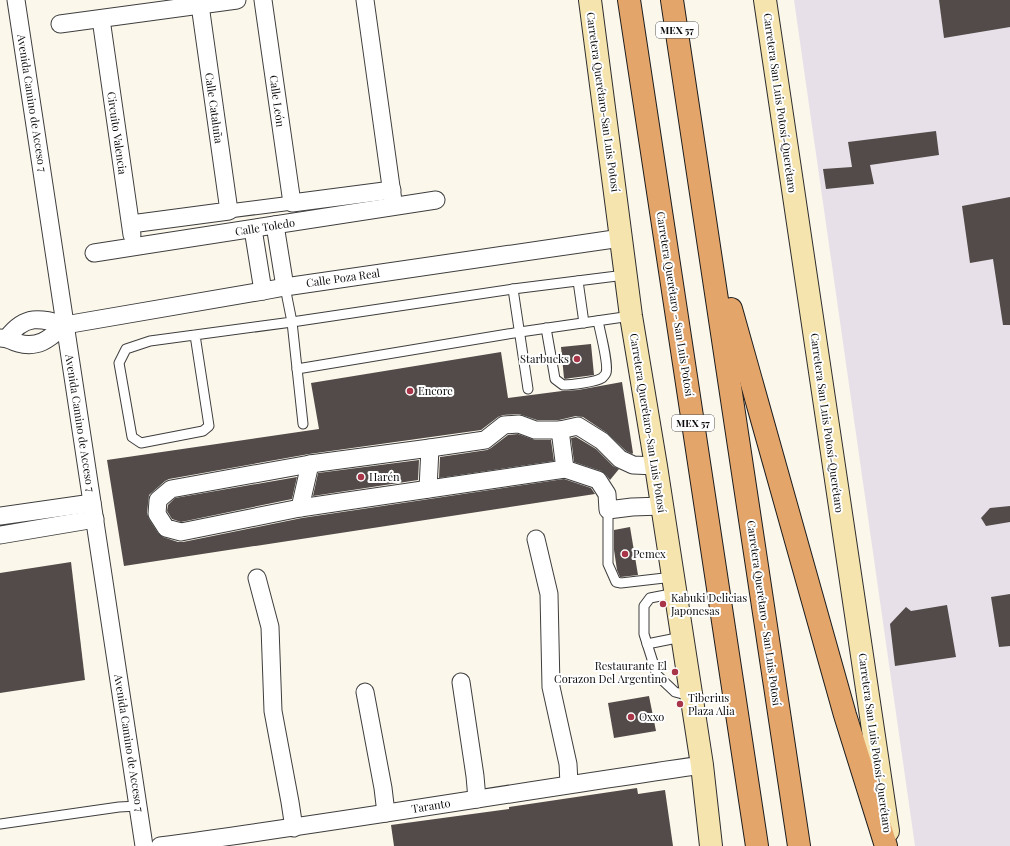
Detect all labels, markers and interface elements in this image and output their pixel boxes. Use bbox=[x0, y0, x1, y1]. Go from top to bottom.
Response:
street label: Carretera Querétaro-San Luis Potosí bbox=[583, 11, 624, 193]
street label: Carretera San Luis Potosí-Querétaro bbox=[760, 12, 801, 194]
road number: MEX 57 bbox=[656, 22, 698, 38]
street label: Avenida Camino de Acceso 7 bbox=[14, 32, 51, 173]
street label: Calle Cataluña bbox=[202, 71, 227, 145]
street label: Calle León bbox=[266, 74, 289, 128]
street label: Circuito Valencia bbox=[104, 90, 131, 176]
street label: Carretera Querétaro - San Luis Potosí bbox=[653, 210, 698, 397]
street label: Calle Toledo bbox=[234, 214, 296, 239]
street label: Calle Poza Real bbox=[305, 265, 381, 290]
street label: Carretera Querétaro-San Luis Potosí bbox=[627, 332, 670, 514]
street label: Carretera San Luis Potosí-Querétaro bbox=[807, 332, 848, 514]
place label: Starbucks bbox=[520, 351, 569, 366]
street label: Avenida Camino de Acceso 7 bbox=[62, 352, 99, 493]
marker: Starbucks bbox=[572, 354, 582, 364]
place label: Encore bbox=[418, 383, 453, 398]
marker: Encore bbox=[405, 386, 415, 396]
road number: MEX 57 bbox=[672, 415, 714, 431]
place label: Harén bbox=[369, 469, 400, 484]
marker: Harén bbox=[356, 472, 366, 482]
street label: Carretera Querétaro - San Luis Potosí bbox=[744, 519, 785, 707]
place label: Pemex bbox=[633, 546, 666, 561]
marker: Pemex bbox=[620, 549, 630, 559]
place label: Kabuki Delicias Japonesas bbox=[670, 590, 747, 618]
marker: Kabuki Delicias Japonesas bbox=[658, 599, 668, 609]
street label: Carretera San Luis Potosí-Querétaro bbox=[855, 652, 896, 834]
place label: Restaurante El Corazon Del Argentino bbox=[554, 658, 667, 686]
marker: Restaurante El Corazon Del Argentino bbox=[670, 667, 680, 677]
street label: Avenida Camino de Acceso 7 bbox=[111, 672, 148, 813]
place label: Tiberius Plaza Alia bbox=[688, 690, 735, 718]
marker: Tiberius Plaza Alia bbox=[675, 699, 685, 709]
place label: Oxxo bbox=[639, 709, 664, 724]
marker: Oxxo bbox=[626, 712, 636, 722]
street label: Taranto bbox=[410, 795, 451, 816]

